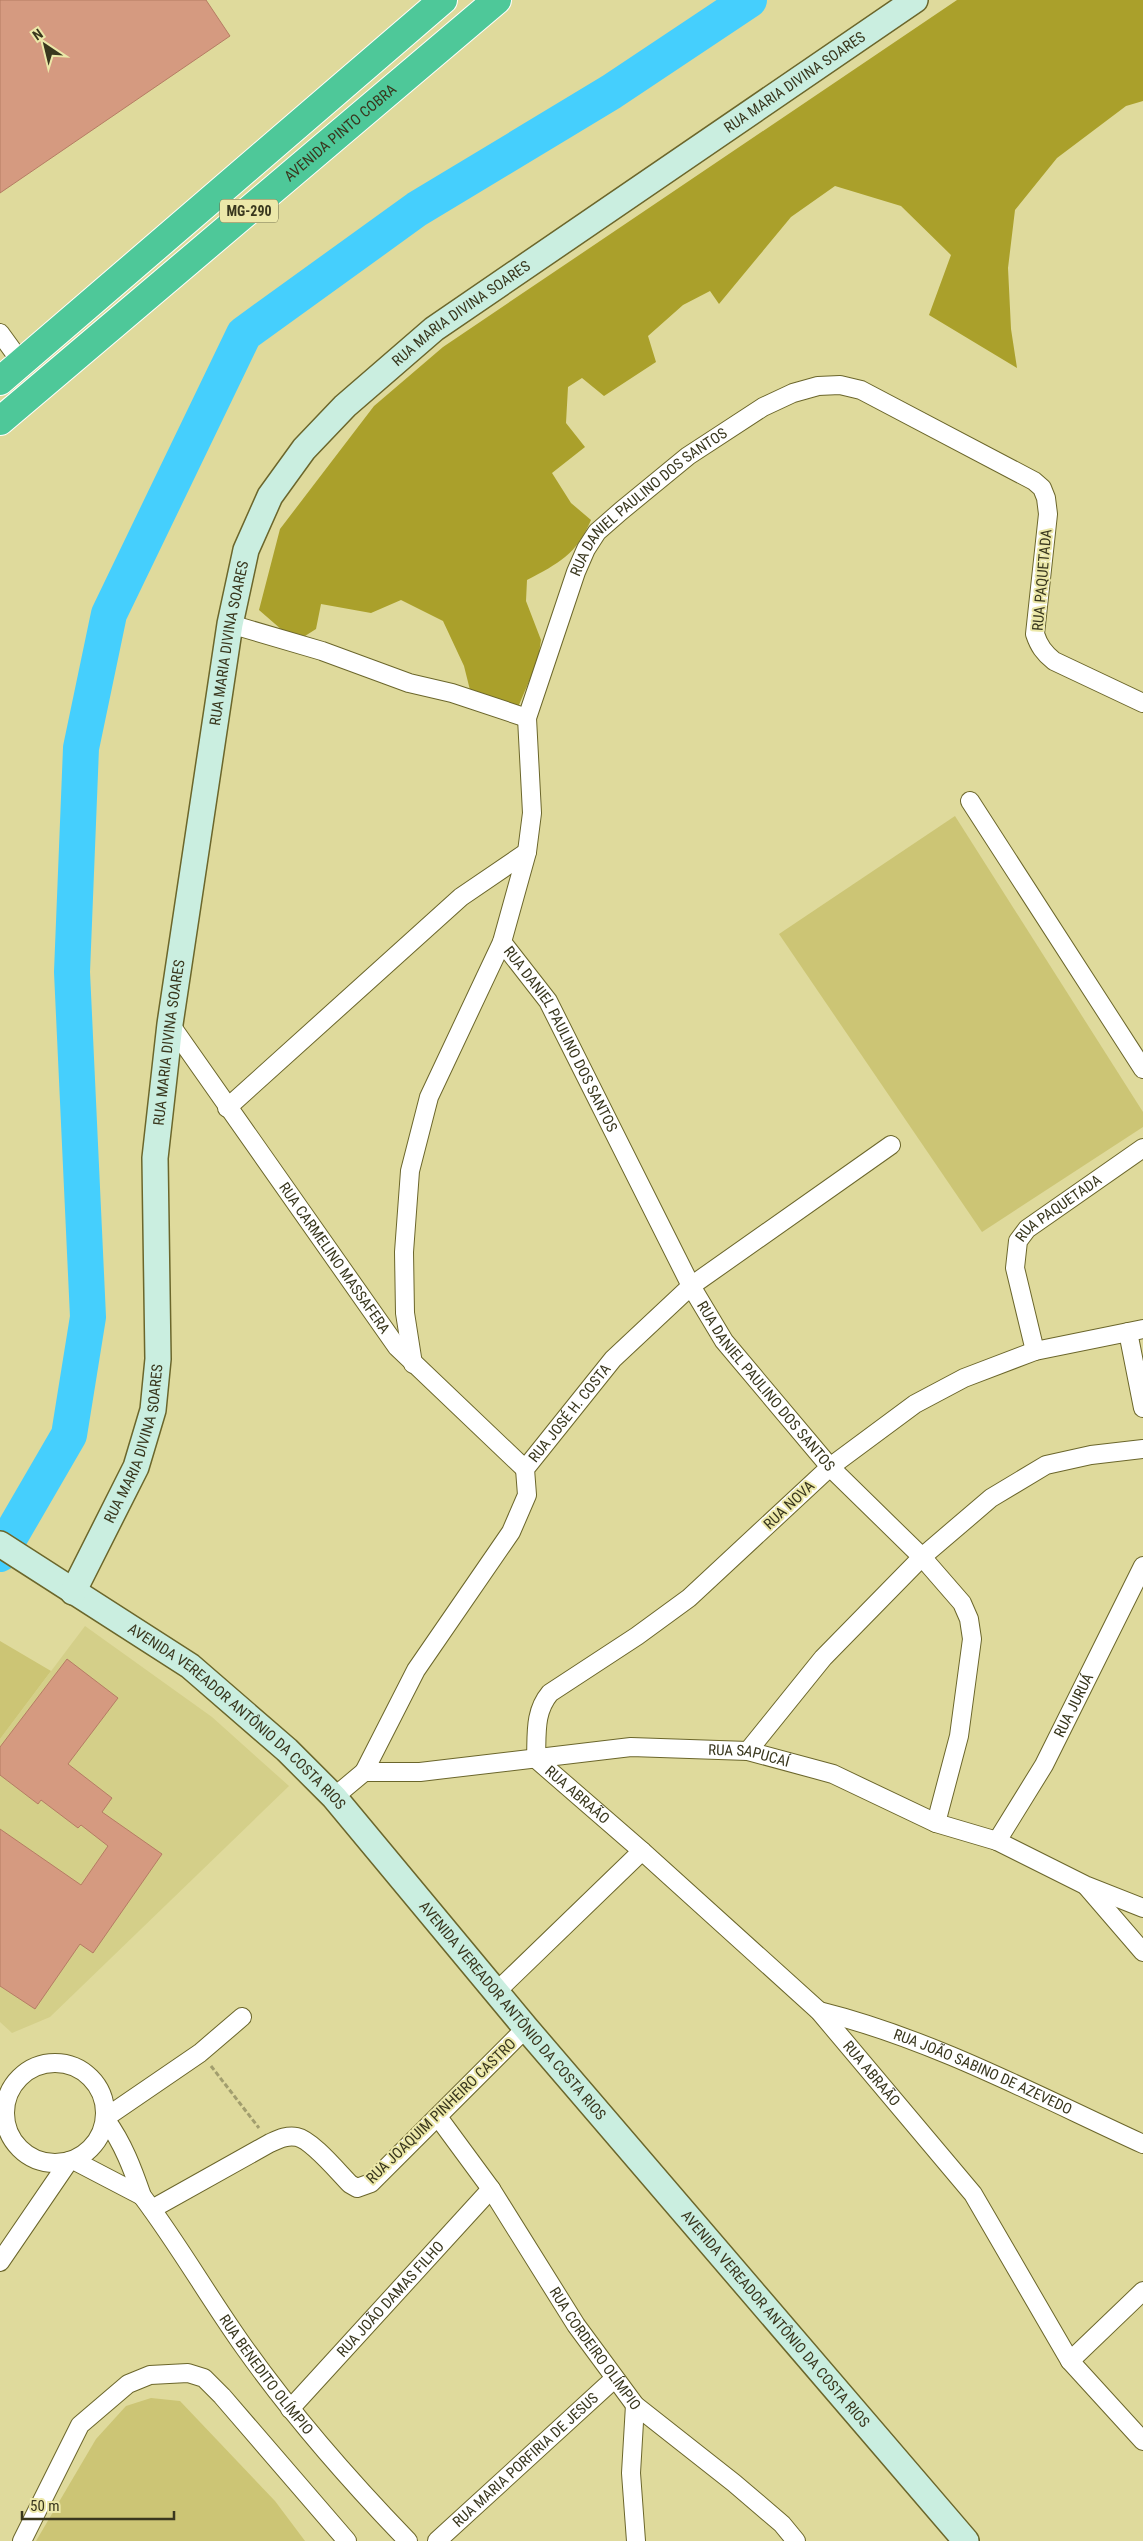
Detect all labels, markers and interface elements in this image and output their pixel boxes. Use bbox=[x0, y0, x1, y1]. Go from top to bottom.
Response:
north arrow bbox=[20, 20, 70, 70]
text: N bbox=[29, 25, 46, 43]
street label: RUA MARIA DIVINA SOARES bbox=[721, 28, 869, 137]
street label: AVENIDA PINTO COBRA bbox=[281, 80, 400, 185]
road number: MG-290 bbox=[220, 200, 278, 222]
street label: RUA MARIA DIVINA SOARES bbox=[388, 257, 534, 370]
street label: RUA DANIEL PAULINO DOS SANTOS bbox=[566, 424, 731, 579]
street label: RUA PAQUETADA bbox=[1029, 528, 1055, 632]
street label: RUA MARIA DIVINA SOARES bbox=[206, 559, 252, 727]
street label: RUA DANIEL PAULINO DOS SANTOS bbox=[500, 943, 621, 1135]
street label: RUA MARIA DIVINA SOARES bbox=[150, 958, 189, 1126]
street label: RUA PAQUETADA bbox=[1012, 1171, 1105, 1245]
street label: RUA CARMELINO MASSAFERA bbox=[275, 1179, 394, 1337]
street label: RUA DANIEL PAULINO DOS SANTOS bbox=[693, 1298, 839, 1475]
street label: RUA JOSÉ H. COSTA bbox=[525, 1360, 615, 1466]
street label: RUA MARIA DIVINA SOARES bbox=[100, 1363, 166, 1526]
street label: RUA NOVA bbox=[760, 1477, 818, 1533]
street label: AVENIDA VEREADOR ANTÔNIO DA COSTA RIOS bbox=[125, 1620, 350, 1813]
street label: RUA JURUÁ bbox=[1050, 1670, 1097, 1740]
street label: RUA SAPUCAÍ bbox=[708, 1741, 793, 1771]
street label: RUA ABRAÃO bbox=[541, 1762, 613, 1828]
street label: AVENIDA VEREADOR ANTÔNIO DA COSTA RIOS bbox=[416, 1898, 610, 2124]
street label: RUA JOÃO SABINO DE AZEVEDO bbox=[891, 2025, 1075, 2118]
street label: RUA JOAQUIM PINHEIRO CASTRO bbox=[362, 2035, 520, 2187]
street label: RUA ABRAÃO bbox=[839, 2037, 904, 2110]
street label: AVENIDA VEREADOR ANTÔNIO DA COSTA RIOS bbox=[677, 2207, 874, 2431]
street label: RUA JOÃO DAMAS FILHO bbox=[333, 2237, 448, 2361]
street label: RUA CORDEIRO OLÍMPIO bbox=[546, 2284, 645, 2414]
street label: RUA BENEDITO OLÍMPIO bbox=[215, 2311, 317, 2438]
street label: RUA MARIA PORFIRIA DE JESUS bbox=[449, 2389, 602, 2531]
scale bar bbox=[22, 2488, 175, 2520]
text: 50 m bbox=[30, 2497, 60, 2515]

